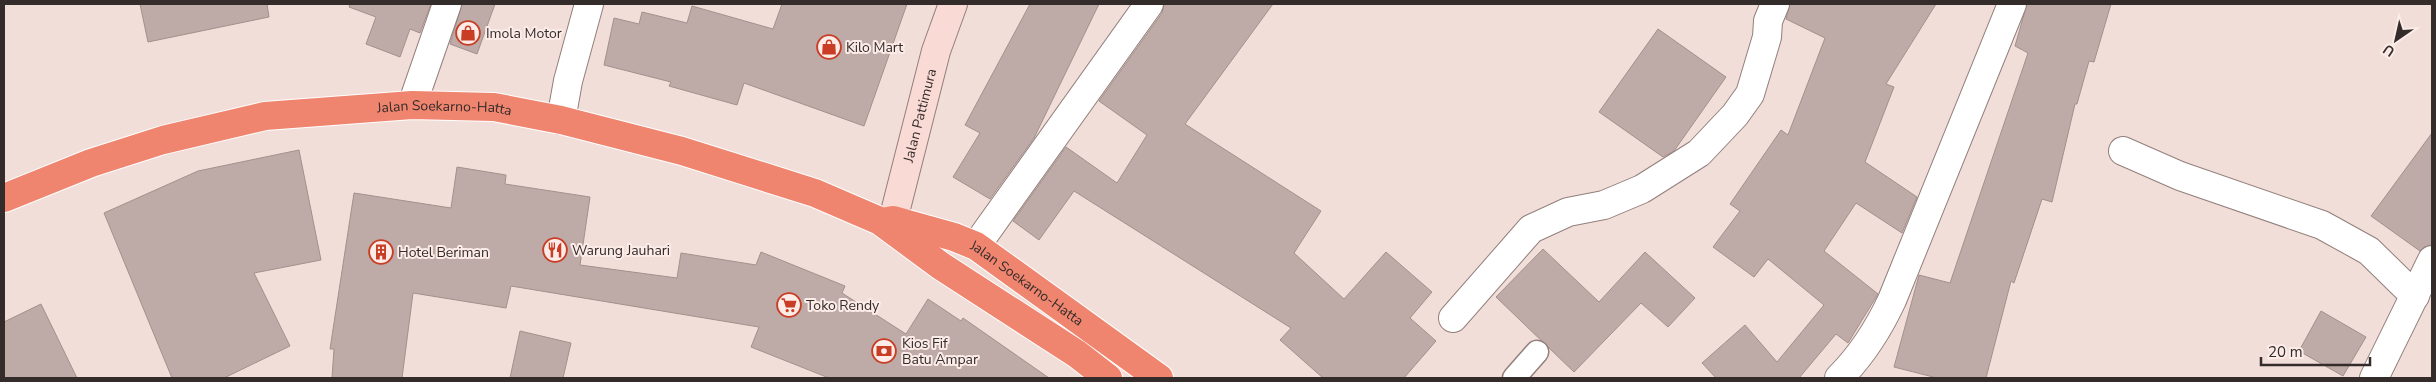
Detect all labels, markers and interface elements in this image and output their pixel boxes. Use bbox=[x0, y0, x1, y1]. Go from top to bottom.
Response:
north arrow bbox=[2371, 15, 2421, 65]
shop icon: Imola Motor bbox=[455, 20, 481, 46]
place label: Imola Motor bbox=[486, 24, 562, 43]
shop icon: Kilo Mart bbox=[816, 34, 842, 60]
place label: Kilo Mart bbox=[846, 38, 903, 57]
text: U bbox=[2379, 40, 2399, 61]
street label: Jalan Pattimura bbox=[898, 66, 941, 165]
street label: Jalan Soekarno-Hatta bbox=[375, 95, 514, 120]
street label: Jalan Soekarno-Hatta bbox=[967, 235, 1087, 330]
restaurant icon: Warung Jauhari bbox=[542, 237, 568, 263]
building icon: Hotel Beriman bbox=[368, 239, 394, 265]
place label: Warung Jauhari bbox=[572, 241, 670, 260]
place label: Hotel Beriman bbox=[398, 243, 489, 262]
supermarket icon: Toko Rendy bbox=[776, 292, 802, 318]
place label: Toko Rendy bbox=[806, 296, 880, 315]
place label: Kios Fif Batu Ampar bbox=[902, 334, 978, 369]
scale bar bbox=[2261, 334, 2370, 366]
bank icon: Kios Fif Batu Ampar bbox=[871, 338, 897, 364]
text: 20 m bbox=[2268, 342, 2303, 362]

